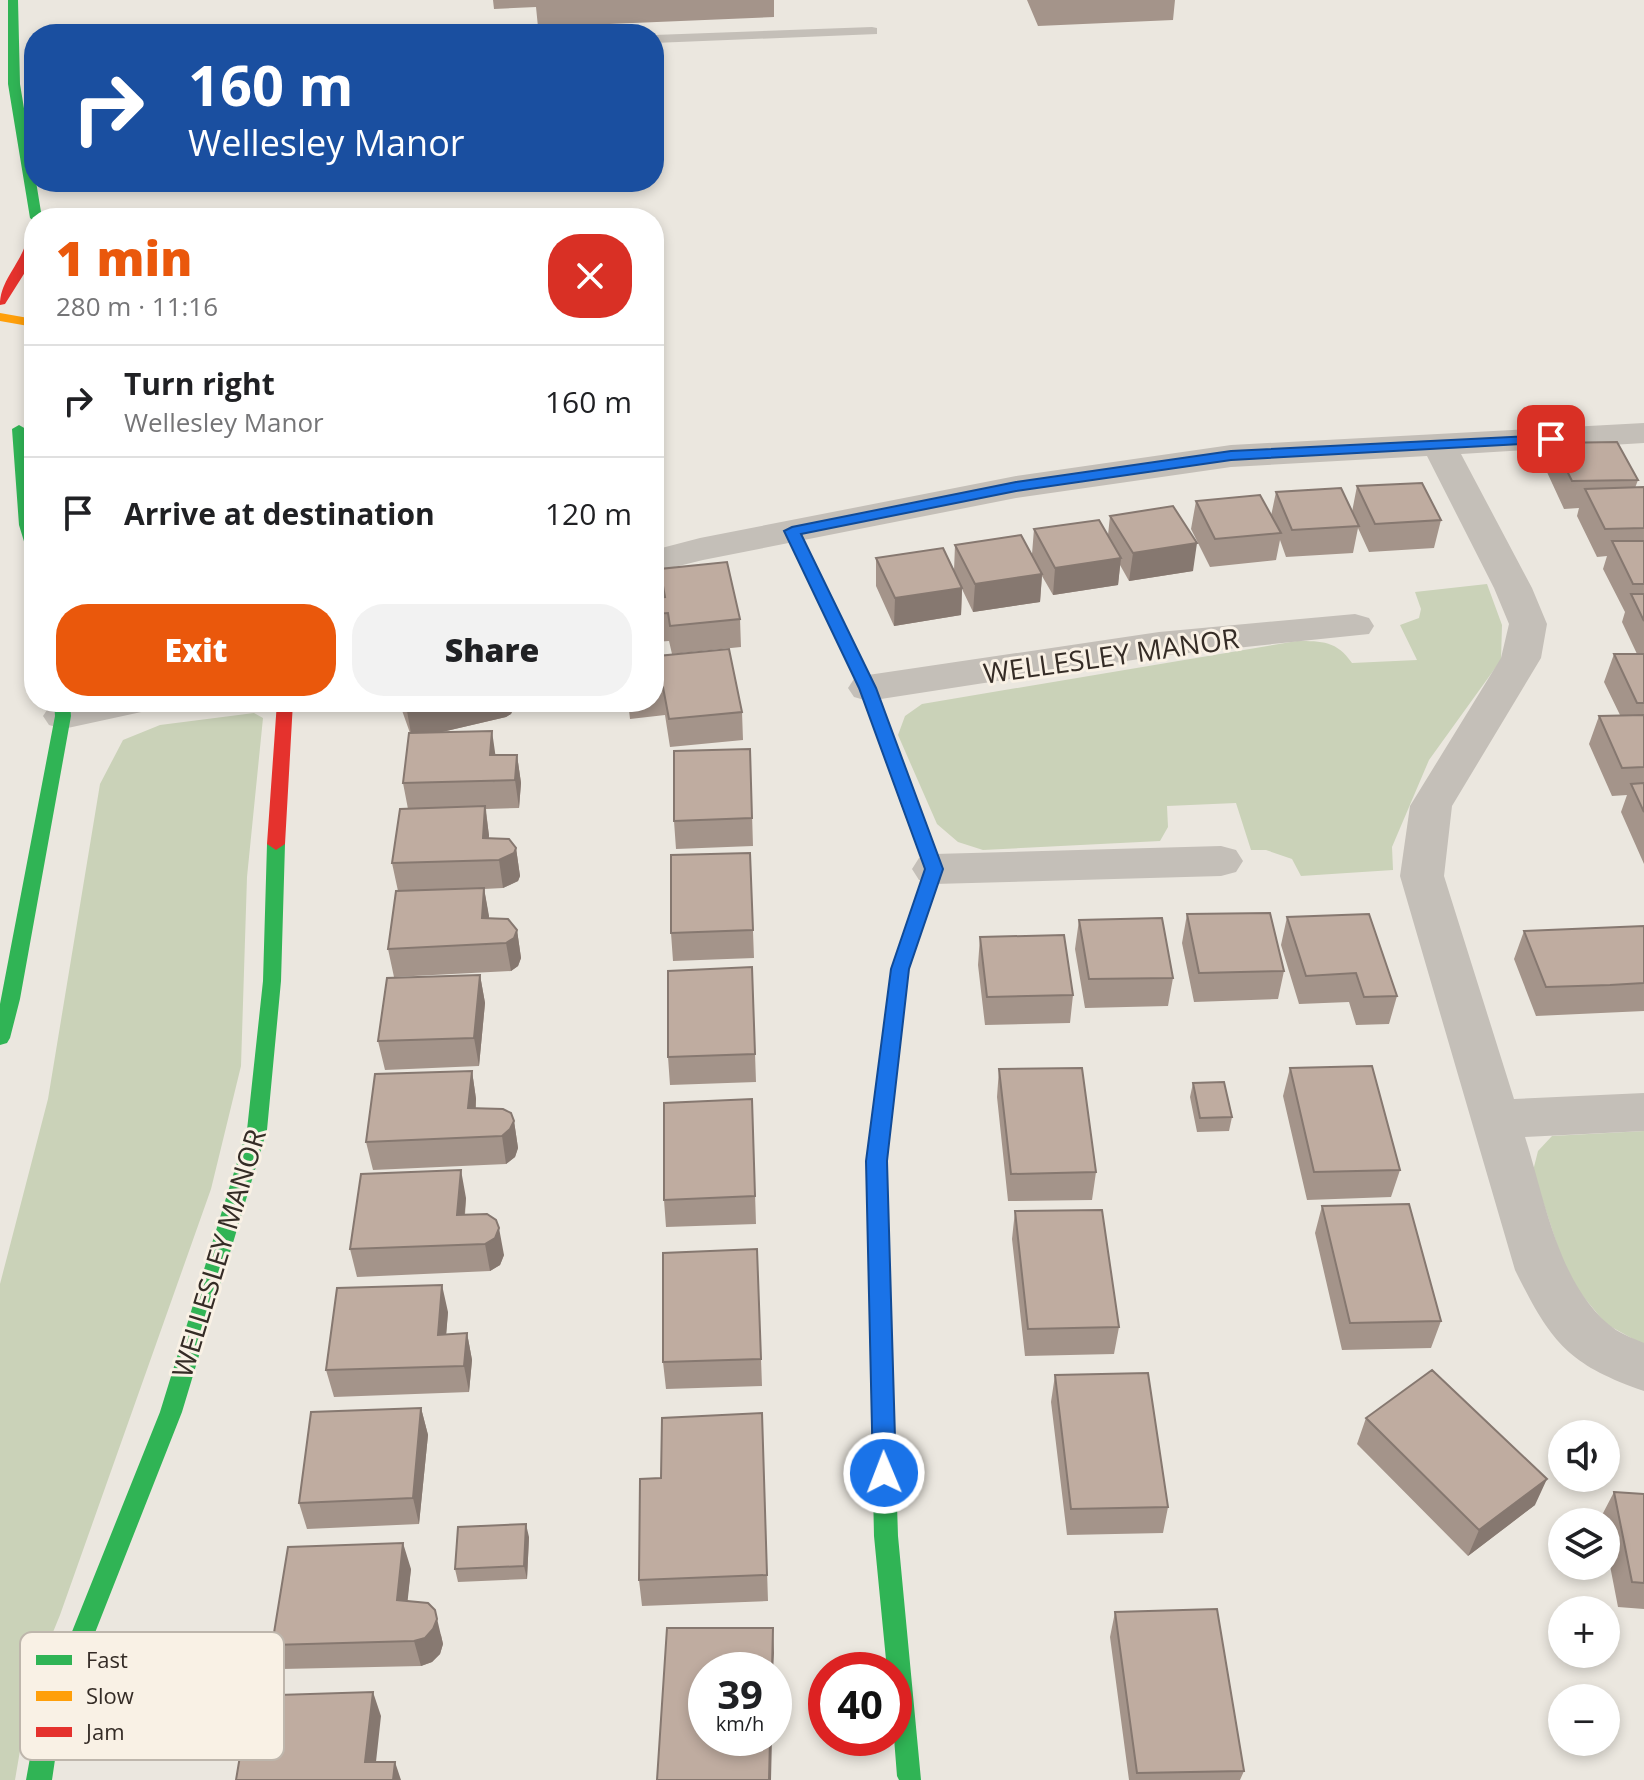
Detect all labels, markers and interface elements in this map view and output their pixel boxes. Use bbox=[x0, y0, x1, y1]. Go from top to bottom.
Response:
text: 160 m bbox=[188, 46, 354, 122]
icon: right bbox=[56, 56, 160, 160]
text: Wellesley Manor bbox=[188, 118, 465, 167]
text: 1 min bbox=[56, 225, 192, 290]
button: close bbox=[548, 234, 632, 318]
text: 280 m · 11:16 bbox=[56, 288, 218, 324]
text: Turn right bbox=[124, 363, 275, 404]
icon: right bbox=[56, 379, 100, 423]
text: 160 m bbox=[545, 381, 632, 422]
text: Wellesley Manor bbox=[124, 404, 324, 440]
pin bbox=[1517, 405, 1585, 473]
icon: arrive bbox=[1529, 417, 1573, 461]
icon: arrive bbox=[56, 491, 100, 535]
text: Arrive at destination bbox=[124, 493, 435, 534]
text: 120 m bbox=[545, 493, 632, 534]
button: Exit bbox=[56, 604, 336, 696]
button: Share bbox=[352, 604, 632, 696]
street label: WELLESLEY MANOR bbox=[981, 618, 1241, 692]
street label: WELLESLEY MANOR bbox=[162, 1124, 274, 1382]
map controls bbox=[1548, 1420, 1620, 1756]
button: sound bbox=[1548, 1420, 1620, 1492]
position arrow bbox=[842, 1431, 926, 1515]
button: layers bbox=[1548, 1508, 1620, 1580]
button: + bbox=[1548, 1596, 1620, 1668]
legend bbox=[20, 1632, 284, 1760]
text: Fast bbox=[86, 1644, 128, 1674]
speed limit sign: 40 bbox=[808, 1652, 912, 1756]
text: 39 bbox=[717, 1666, 763, 1721]
text: Slow bbox=[86, 1680, 134, 1710]
button: − bbox=[1548, 1684, 1620, 1756]
text: km/h bbox=[716, 1710, 764, 1737]
text: Jam bbox=[84, 1716, 125, 1746]

